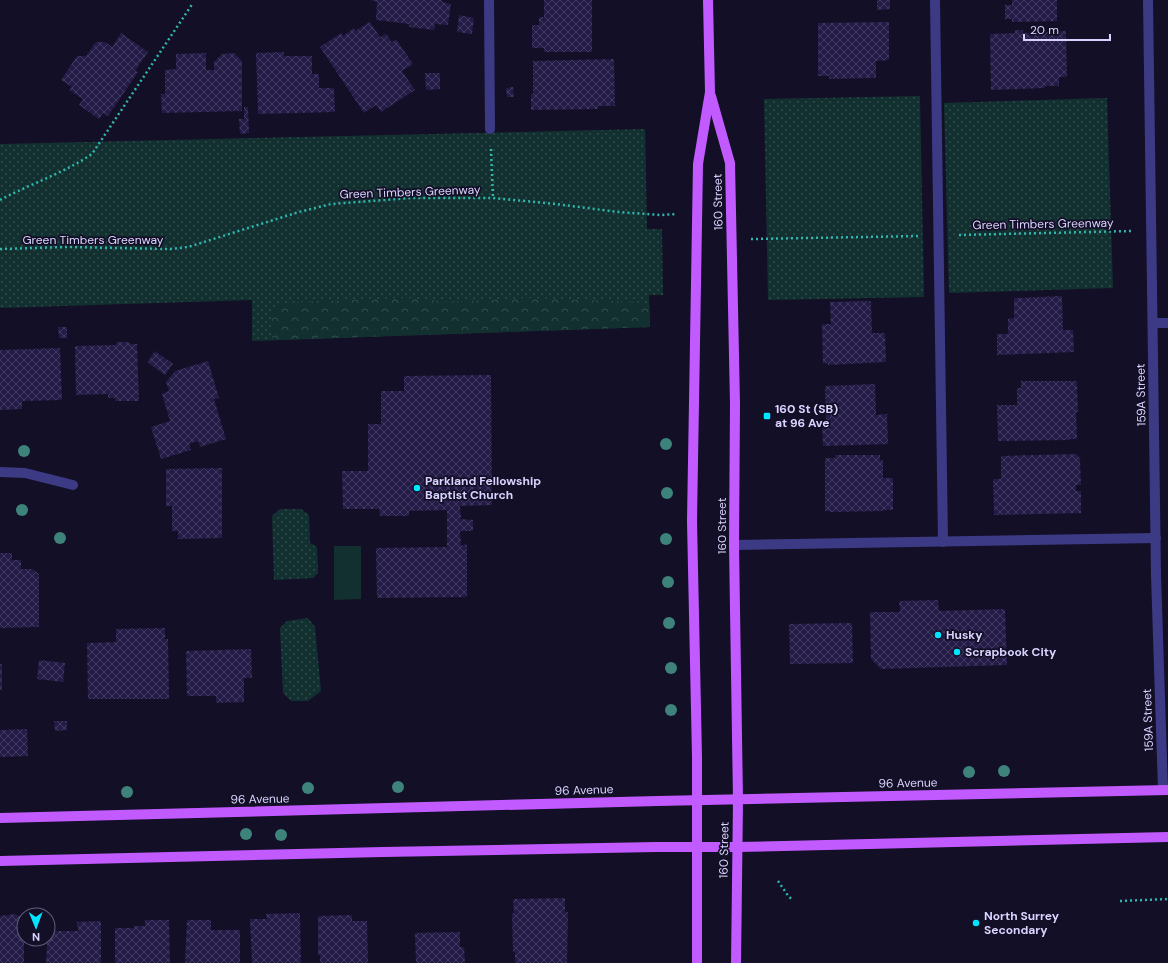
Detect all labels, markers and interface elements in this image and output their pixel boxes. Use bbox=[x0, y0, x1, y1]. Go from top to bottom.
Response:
scale bar bbox=[1024, 16, 1110, 42]
text: 20 m bbox=[1030, 22, 1059, 38]
street label: 160 Street bbox=[710, 173, 726, 230]
street label: Green Timbers Greenway bbox=[339, 182, 481, 202]
street label: Green Timbers Greenway bbox=[972, 215, 1114, 233]
street label: Green Timbers Greenway bbox=[22, 232, 164, 248]
street label: 159A Street bbox=[1132, 363, 1150, 427]
place label: 160 St (SB) at 96 Ave bbox=[775, 401, 838, 431]
marker: 160 St (SB) at 96 Ave bbox=[762, 411, 772, 421]
place label: Parkland Fellowship Baptist Church bbox=[425, 473, 541, 503]
marker: Parkland Fellowship Baptist Church bbox=[412, 483, 422, 493]
street label: 160 Street bbox=[714, 497, 730, 554]
place label: Husky bbox=[946, 627, 983, 643]
marker: Husky bbox=[933, 630, 943, 640]
place label: Scrapbook City bbox=[965, 644, 1057, 660]
marker: Scrapbook City bbox=[952, 647, 962, 657]
street label: 159A Street bbox=[1139, 688, 1157, 752]
street label: 96 Avenue bbox=[878, 774, 938, 792]
street label: 96 Avenue bbox=[554, 781, 614, 799]
street label: 96 Avenue bbox=[230, 790, 290, 808]
street label: 160 Street bbox=[716, 821, 732, 878]
north arrow bbox=[16, 907, 56, 947]
place label: North Surrey Secondary bbox=[984, 908, 1060, 938]
marker: North Surrey Secondary bbox=[971, 918, 981, 928]
text: N bbox=[32, 930, 40, 944]

